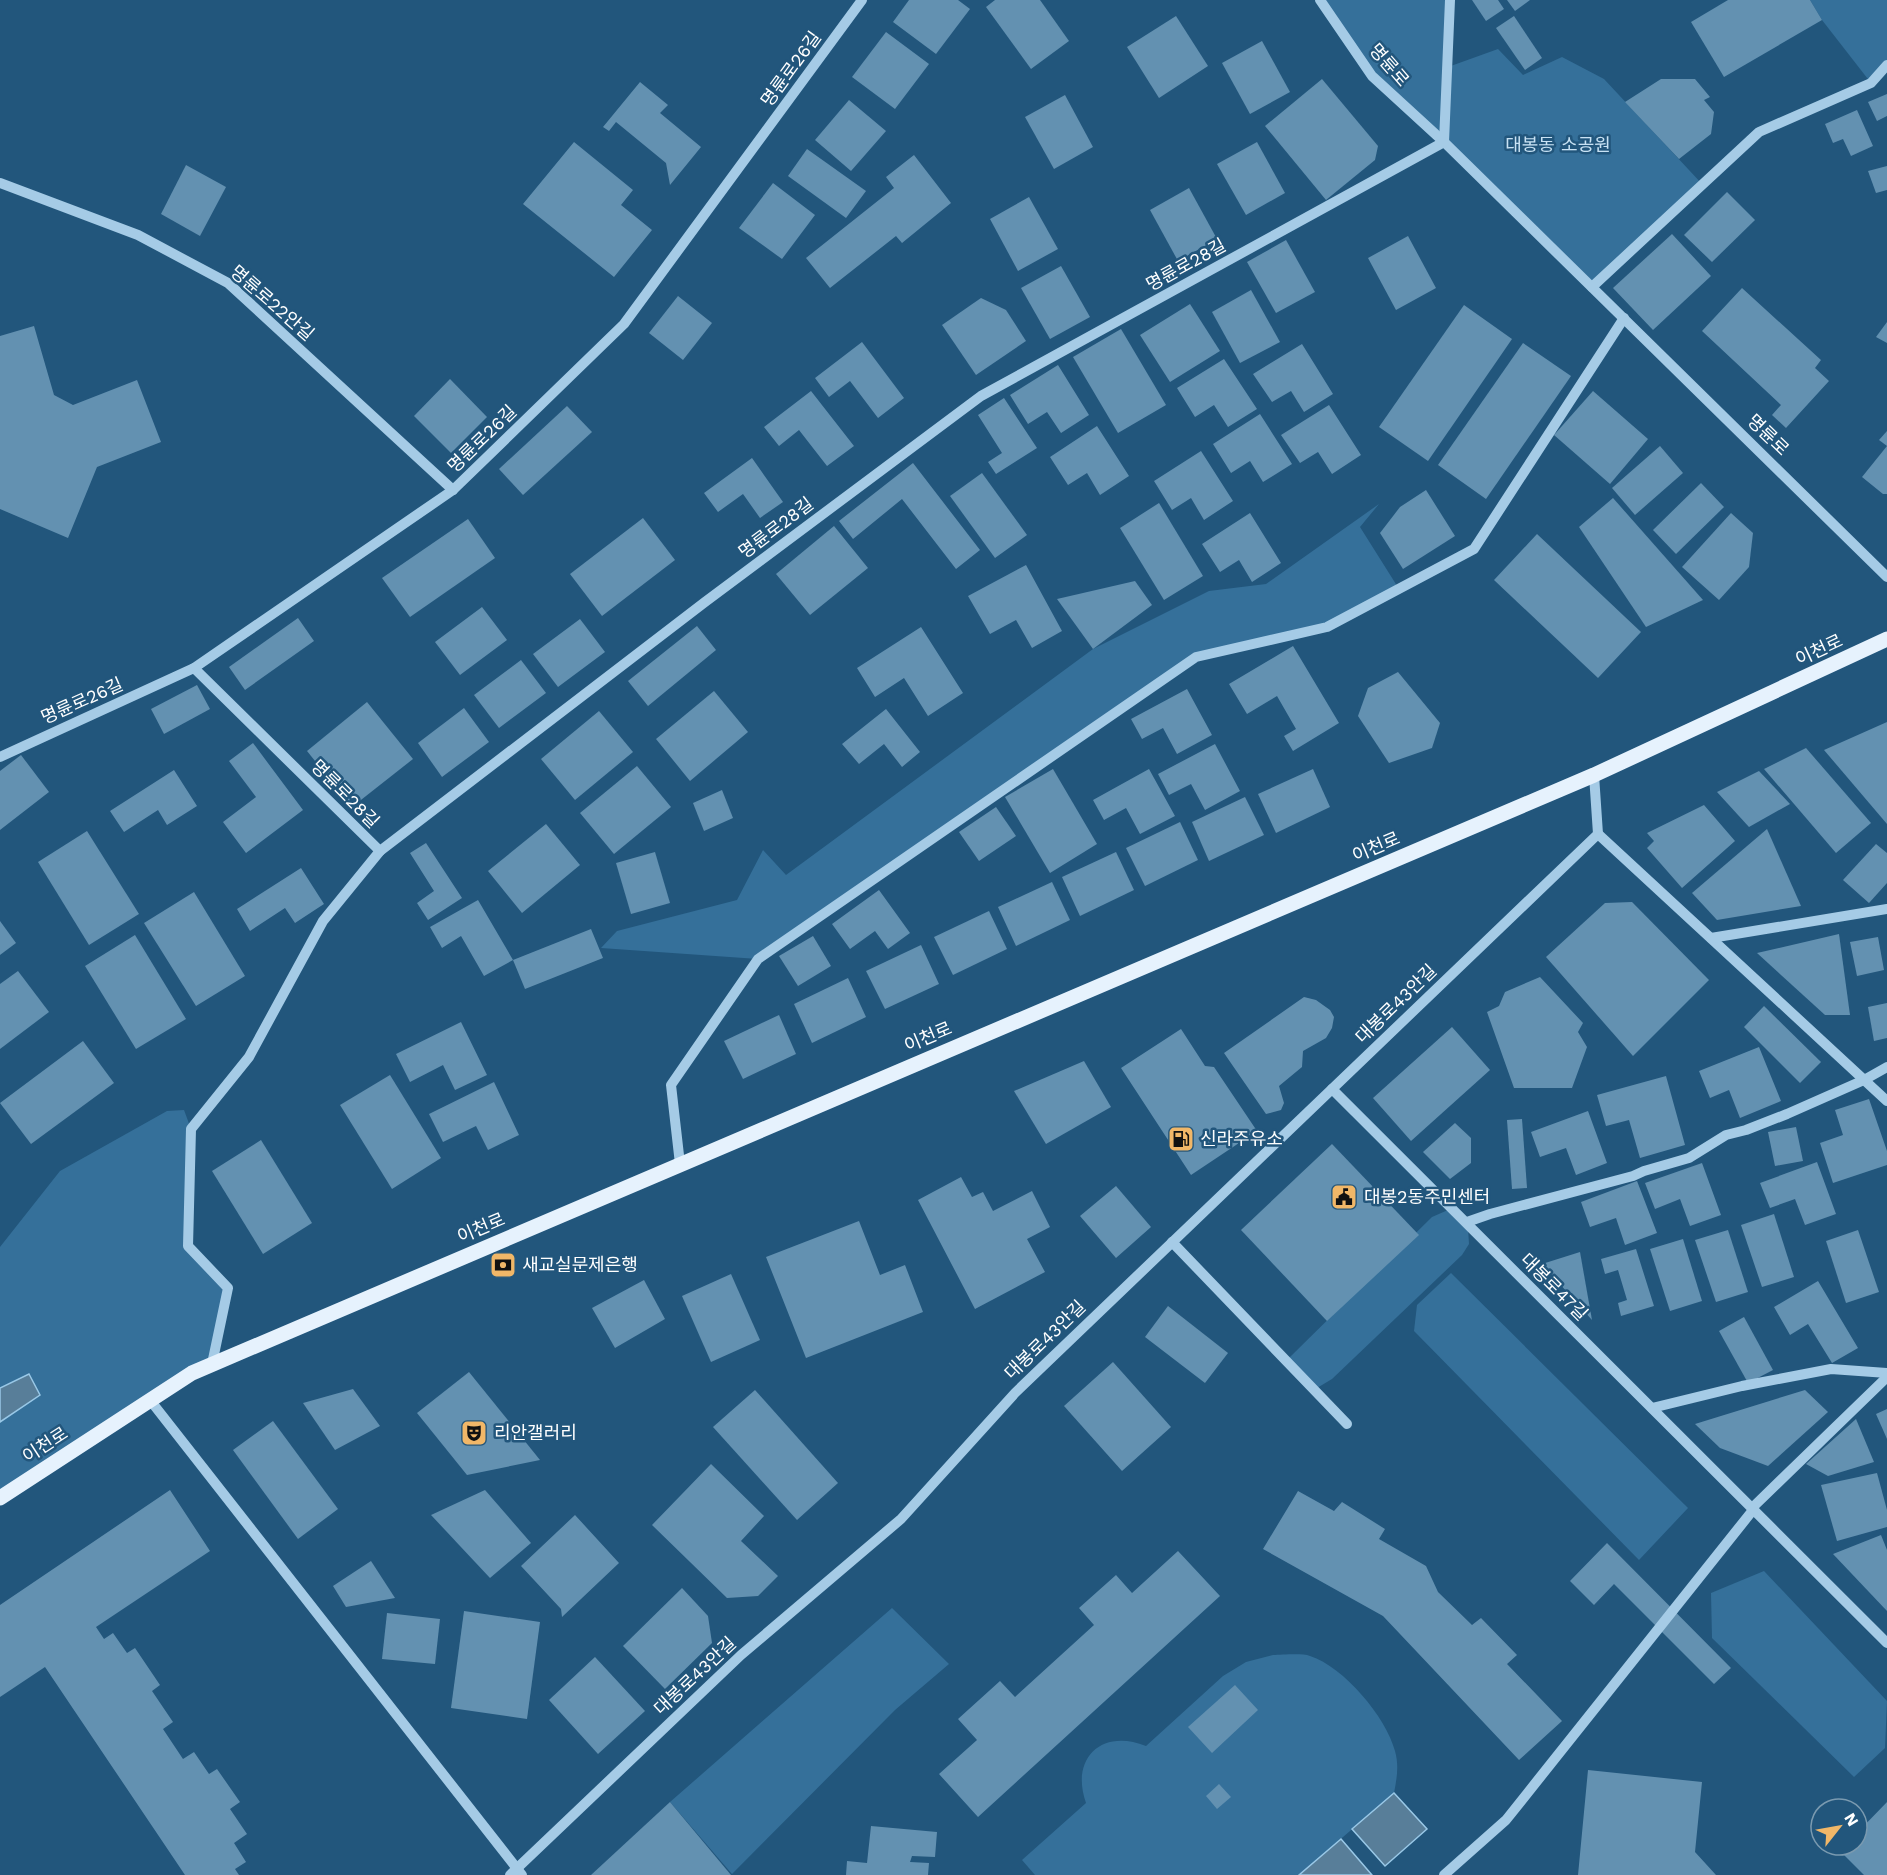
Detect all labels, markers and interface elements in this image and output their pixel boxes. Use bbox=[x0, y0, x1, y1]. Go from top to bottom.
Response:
street label: 명륜로26길 bbox=[756, 27, 825, 110]
street label: 명륜로 bbox=[1365, 39, 1414, 90]
park label: 대봉동 소공원 bbox=[1505, 134, 1611, 155]
street label: 명륜로28길 bbox=[1142, 234, 1229, 295]
street label: 명륜로22안길 bbox=[226, 261, 318, 345]
street label: 명륜로26길 bbox=[443, 401, 520, 477]
street label: 명륜로 bbox=[1743, 410, 1794, 459]
street label: 명륜로28길 bbox=[734, 493, 817, 562]
street label: 이천로 bbox=[1792, 630, 1846, 670]
street label: 명륜로26길 bbox=[37, 673, 126, 728]
street label: 명륜로28길 bbox=[307, 755, 384, 832]
street label: 이천로 bbox=[1349, 827, 1403, 866]
street label: 대봉로43안길 bbox=[1351, 960, 1440, 1047]
street label: 이천로 bbox=[901, 1017, 955, 1056]
fuel station icon: 신라주유소 bbox=[1166, 1124, 1196, 1154]
place label: 신라주유소 bbox=[1200, 1128, 1283, 1149]
public building icon: 대봉2동주민센터 bbox=[1329, 1182, 1359, 1212]
place label: 대봉2동주민센터 bbox=[1364, 1186, 1490, 1207]
street label: 이천로 bbox=[454, 1208, 508, 1247]
street label: 대봉로47길 bbox=[1516, 1249, 1592, 1325]
bank icon: 새교실문제은행 bbox=[488, 1250, 518, 1280]
place label: 새교실문제은행 bbox=[522, 1254, 638, 1275]
street label: 대봉로43안길 bbox=[1000, 1296, 1089, 1383]
theatre icon: 리안갤러리 bbox=[459, 1418, 489, 1448]
street label: 이천로 bbox=[18, 1422, 71, 1467]
place label: 리안갤러리 bbox=[494, 1422, 577, 1443]
street label: 대봉로43안길 bbox=[649, 1632, 740, 1719]
north arrow bbox=[1809, 1797, 1869, 1857]
text: N bbox=[1840, 1810, 1863, 1830]

